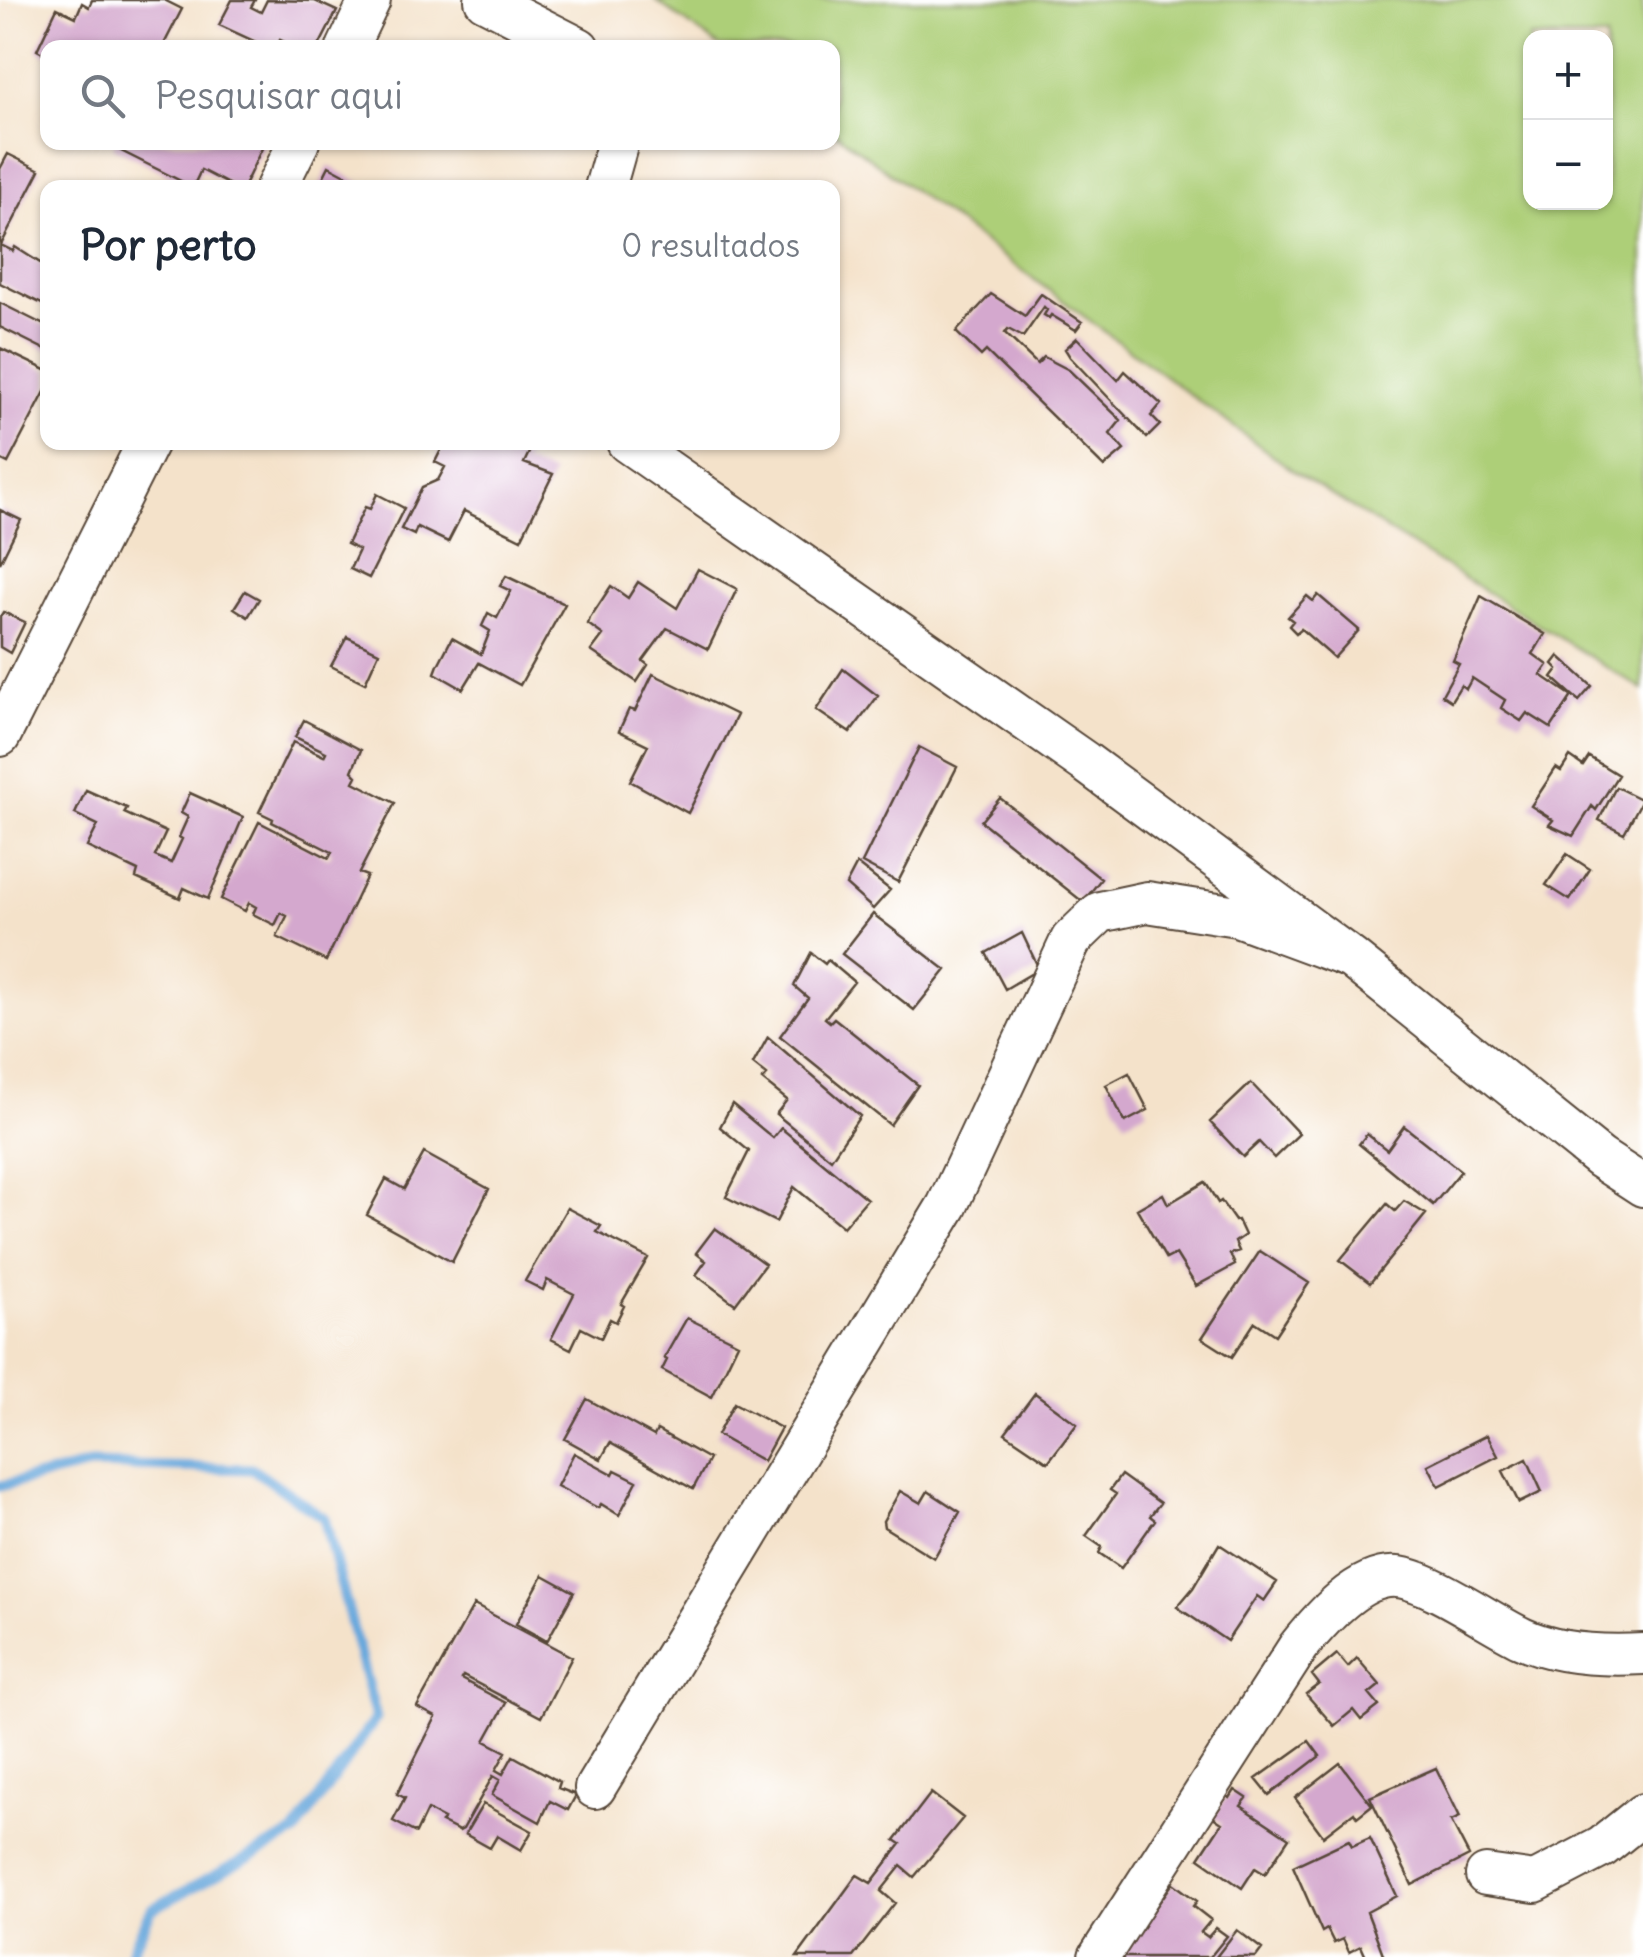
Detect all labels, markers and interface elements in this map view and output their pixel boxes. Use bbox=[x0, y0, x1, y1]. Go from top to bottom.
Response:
map controls bbox=[1523, 30, 1613, 210]
button: + bbox=[1523, 30, 1613, 120]
search box bbox=[40, 40, 840, 150]
icon: search bbox=[75, 68, 130, 123]
text: Pesquisar aqui bbox=[155, 72, 403, 119]
button: − bbox=[1523, 120, 1613, 210]
text: Por perto bbox=[80, 219, 257, 271]
text: 0 resultados bbox=[621, 225, 800, 266]

